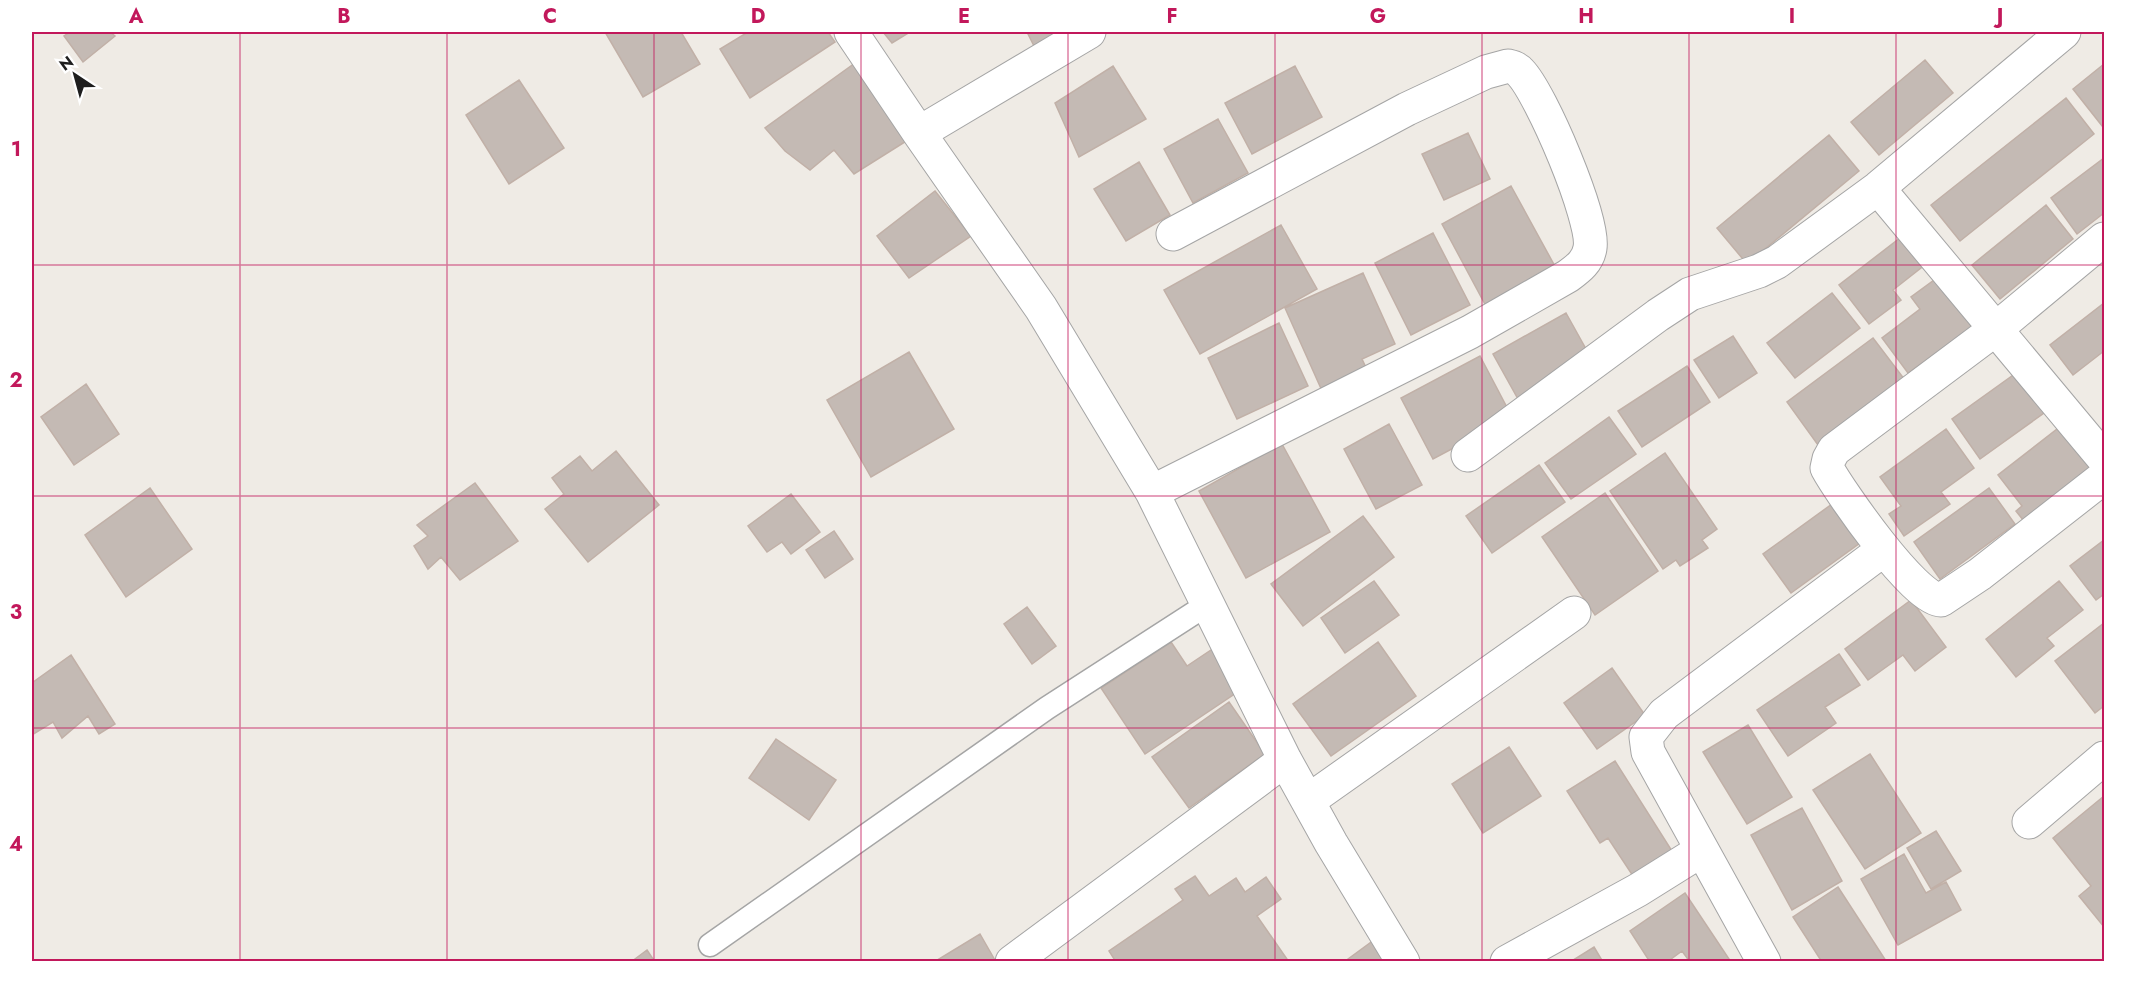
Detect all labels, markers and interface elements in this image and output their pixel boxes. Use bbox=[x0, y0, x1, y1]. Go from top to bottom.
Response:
text: A bbox=[128, 2, 144, 31]
text: B bbox=[337, 2, 351, 31]
text: C bbox=[543, 2, 557, 31]
text: D bbox=[751, 2, 765, 31]
text: E bbox=[958, 2, 970, 31]
text: F bbox=[1166, 2, 1178, 31]
text: G bbox=[1370, 2, 1386, 31]
text: H bbox=[1578, 2, 1594, 31]
text: I bbox=[1789, 2, 1795, 31]
text: J bbox=[1993, 2, 2003, 31]
north arrow bbox=[45, 45, 105, 105]
text: N bbox=[55, 50, 78, 76]
text: 1 bbox=[11, 135, 21, 164]
text: 2 bbox=[9, 366, 23, 395]
text: 3 bbox=[10, 598, 22, 627]
text: 4 bbox=[9, 830, 23, 859]

